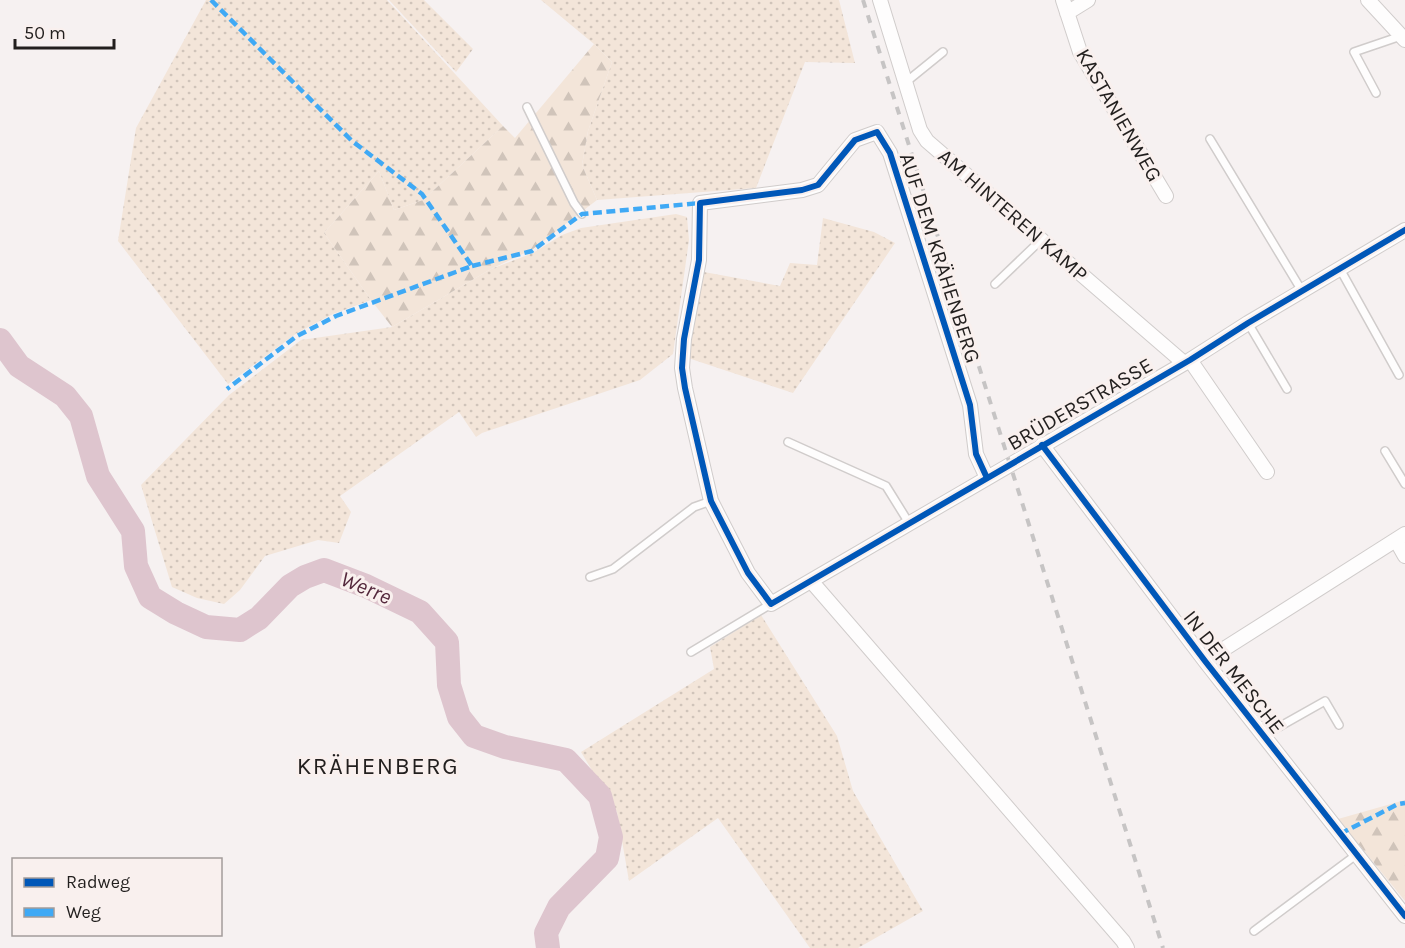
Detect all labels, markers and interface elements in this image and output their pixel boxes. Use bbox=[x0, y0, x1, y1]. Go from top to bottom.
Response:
scale bar bbox=[15, 12, 114, 50]
text: 50 m bbox=[24, 22, 66, 44]
street label: KASTANIENWEG bbox=[1071, 44, 1167, 186]
street label: AM HINTEREN KAMP bbox=[934, 144, 1092, 286]
street label: AUF DEM KRÄHENBERG bbox=[895, 150, 985, 366]
street label: BRÜDERSTRASSE bbox=[1003, 353, 1157, 455]
water label: Werre bbox=[337, 566, 395, 610]
street label: IN DER MESCHE bbox=[1178, 606, 1290, 738]
district label: KRÄHENBERG bbox=[297, 752, 459, 780]
legend bbox=[12, 858, 222, 936]
text: Radweg bbox=[66, 871, 130, 893]
text: Weg bbox=[66, 901, 101, 923]

